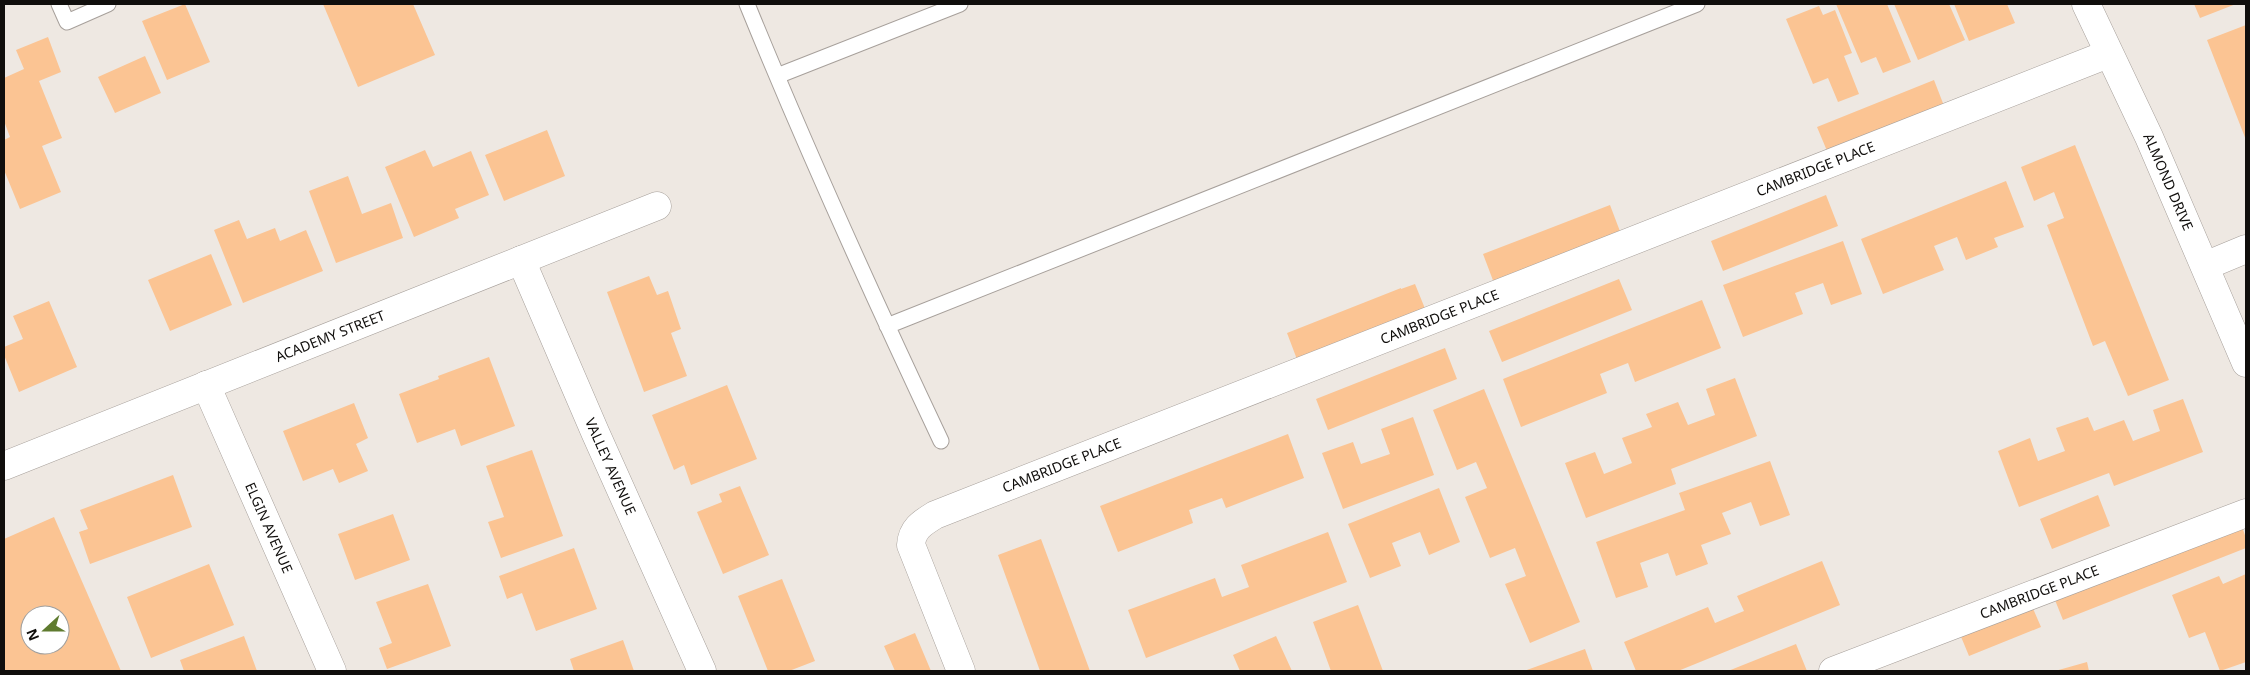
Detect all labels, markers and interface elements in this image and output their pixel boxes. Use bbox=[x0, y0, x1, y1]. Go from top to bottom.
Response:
street label: ALMOND DRIVE bbox=[2139, 130, 2198, 233]
street label: CAMBRIDGE PLACE bbox=[1753, 137, 1878, 200]
street label: CAMBRIDGE PLACE bbox=[1377, 284, 1502, 348]
street label: ACADEMY STREET bbox=[272, 305, 388, 366]
street label: VALLEY AVENUE bbox=[581, 415, 641, 518]
street label: CAMBRIDGE PLACE bbox=[999, 433, 1124, 497]
street label: ELGIN AVENUE bbox=[241, 479, 298, 576]
street label: CAMBRIDGE PLACE bbox=[1977, 560, 2102, 623]
north arrow bbox=[20, 605, 70, 655]
text: N bbox=[21, 626, 43, 644]

